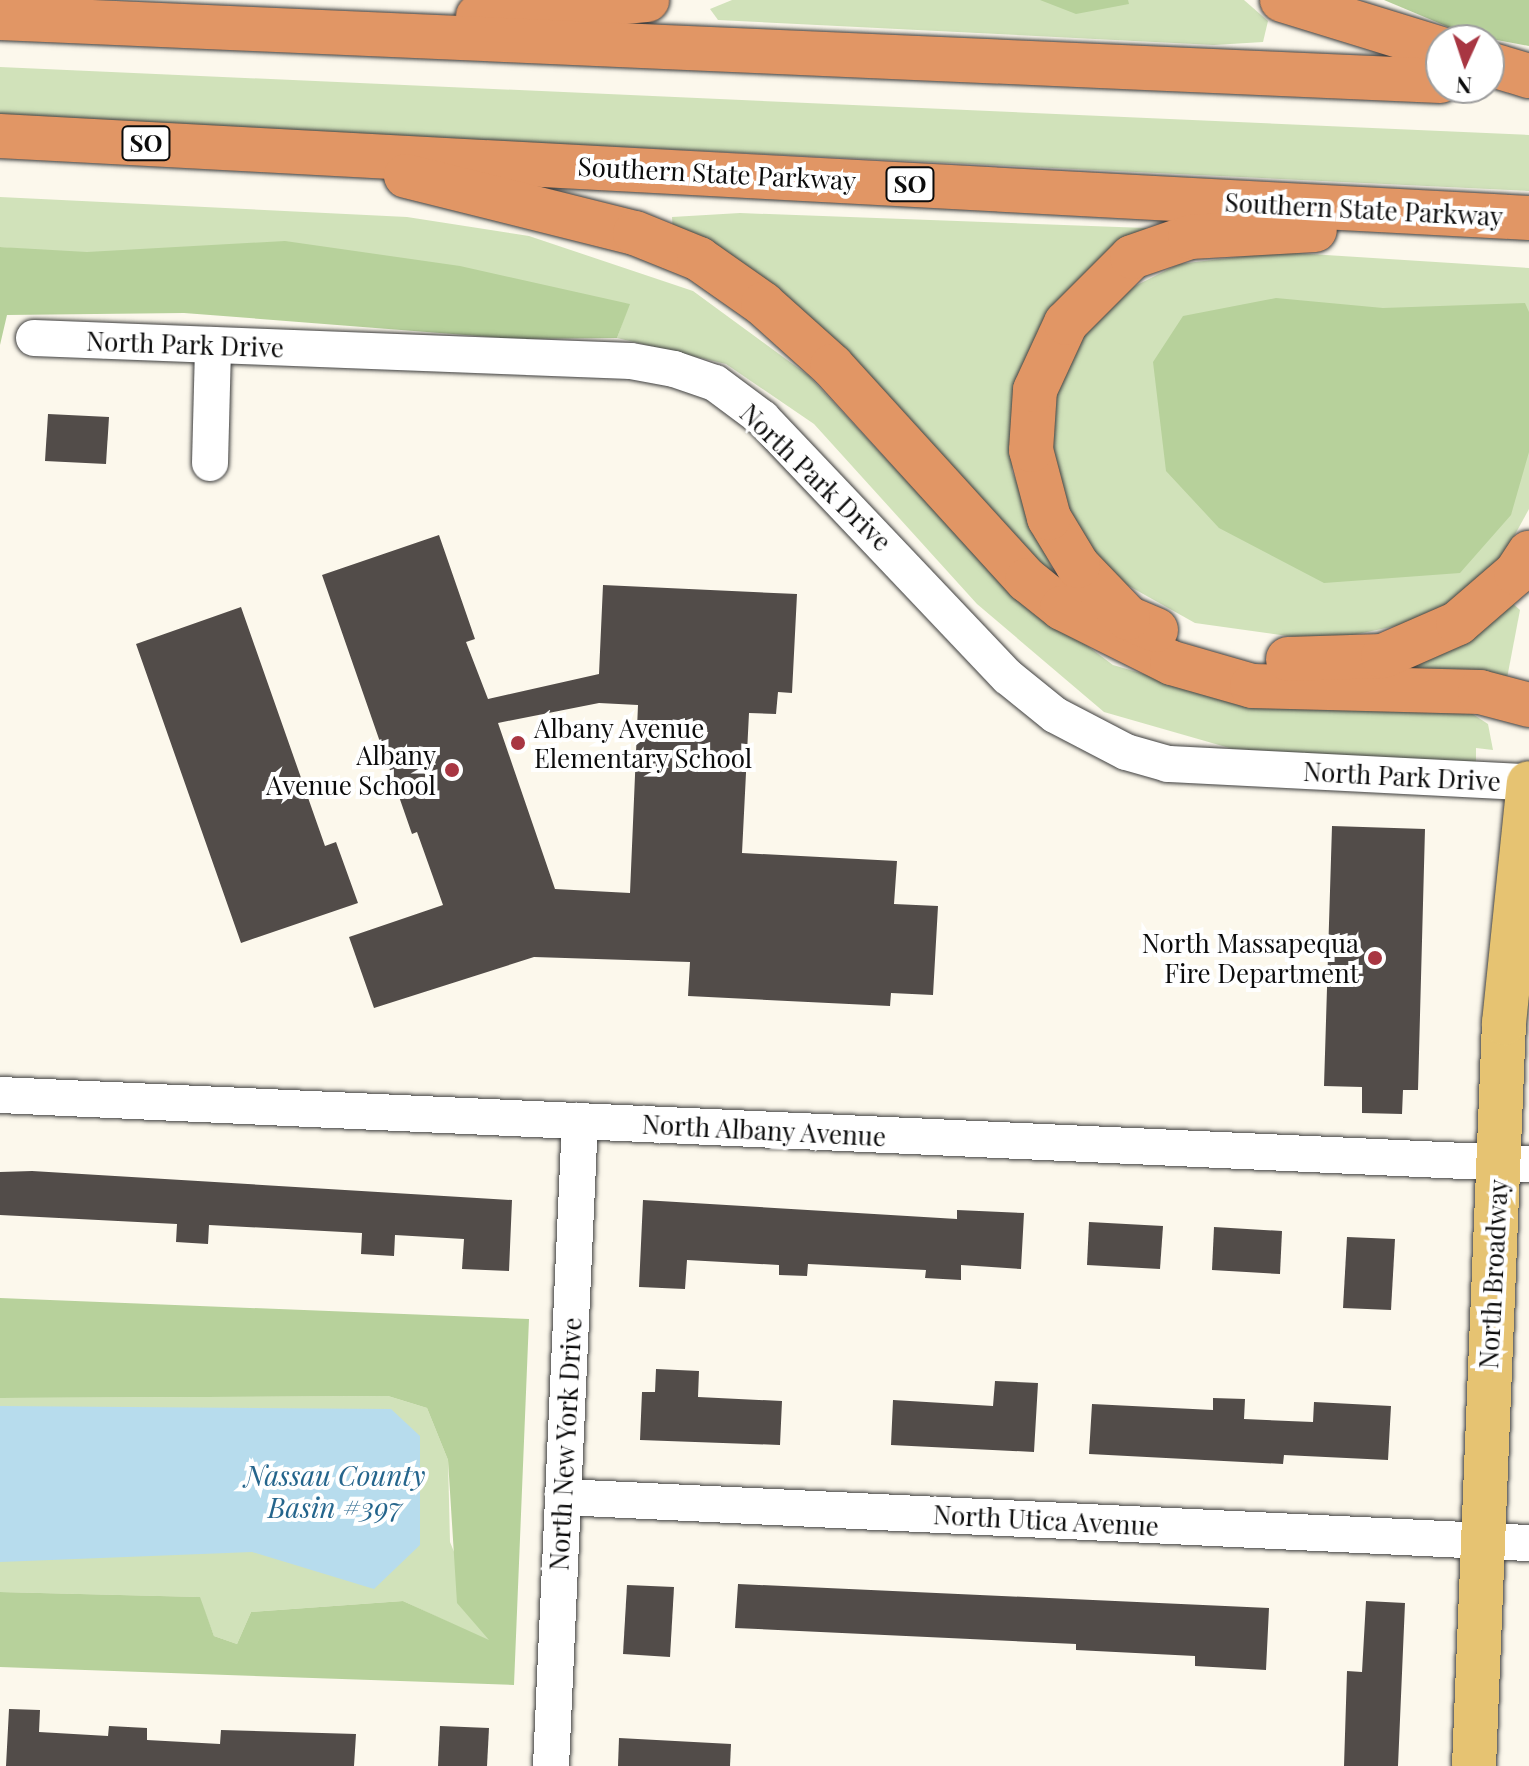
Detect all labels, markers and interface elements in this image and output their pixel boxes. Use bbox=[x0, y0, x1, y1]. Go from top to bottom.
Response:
north arrow bbox=[1425, 24, 1505, 104]
text: N bbox=[1455, 71, 1473, 101]
road number: SO bbox=[120, 123, 172, 163]
street label: Southern State Parkway bbox=[577, 150, 857, 196]
road number: SO bbox=[884, 164, 936, 204]
street label: Southern State Parkway bbox=[1224, 186, 1504, 232]
street label: North Park Drive bbox=[85, 325, 285, 363]
street label: North Park Drive bbox=[734, 397, 898, 557]
place label: Albany Avenue Elementary School bbox=[534, 712, 753, 774]
marker: Albany Avenue Elementary School bbox=[509, 734, 527, 752]
place label: Albany Avenue School bbox=[266, 739, 436, 800]
street label: North Park Drive bbox=[1302, 755, 1502, 797]
marker: Albany Avenue School bbox=[443, 761, 461, 779]
place label: North Massapequa Fire Department bbox=[1142, 927, 1359, 988]
marker: North Massapequa Fire Department bbox=[1366, 949, 1384, 967]
street label: North Albany Avenue bbox=[640, 1108, 888, 1152]
street label: North Broadway bbox=[1472, 1178, 1514, 1370]
street label: North New York Drive bbox=[543, 1316, 587, 1572]
water label: Nassau County Basin #397 bbox=[245, 1458, 425, 1524]
street label: North Utica Avenue bbox=[932, 1498, 1160, 1542]

